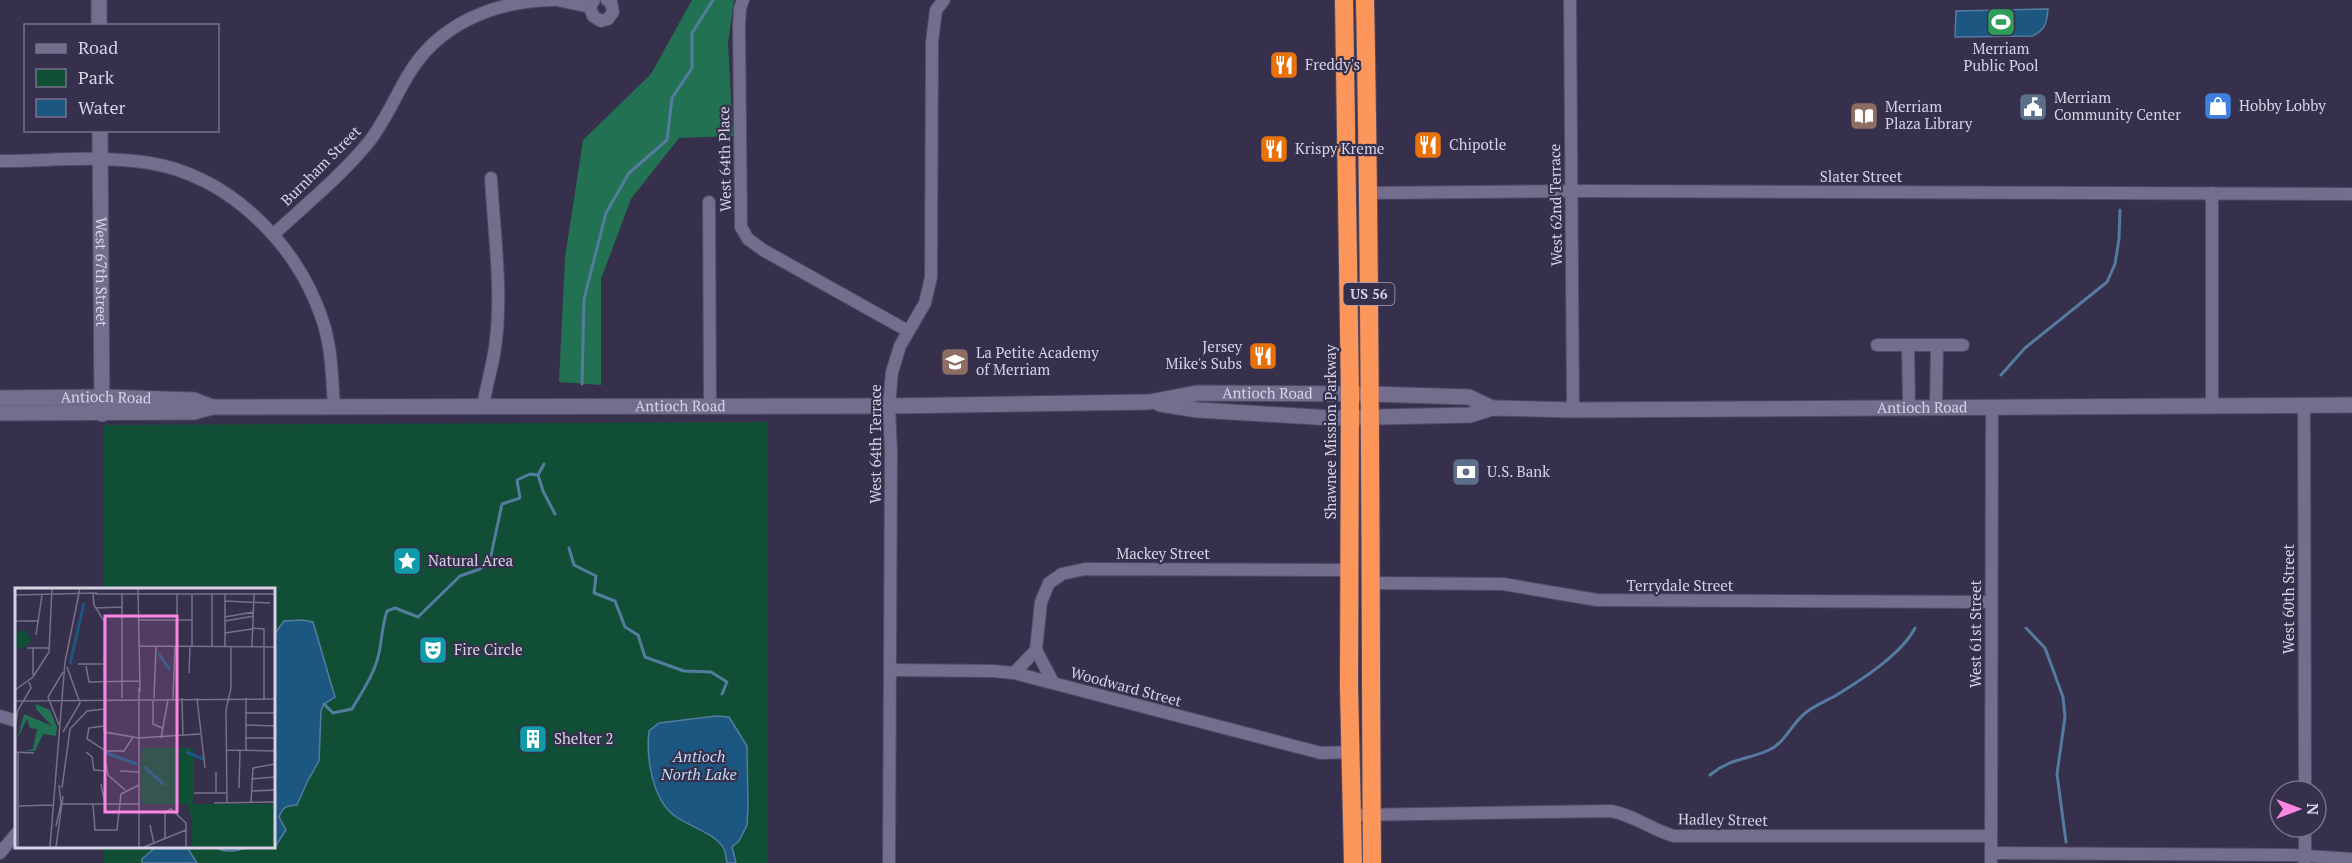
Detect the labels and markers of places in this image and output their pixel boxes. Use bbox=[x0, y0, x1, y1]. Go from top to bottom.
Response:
sports icon: Merriam Public Pool bbox=[1985, 6, 2017, 38]
place label: Merriam Public Pool bbox=[1964, 38, 2038, 75]
restaurant icon: Freddy's bbox=[1268, 49, 1300, 81]
place label: Freddy's bbox=[1305, 54, 1360, 74]
place label: Merriam Community Center bbox=[2054, 87, 2181, 124]
shop icon: Hobby Lobby bbox=[2202, 90, 2234, 122]
public building icon: Merriam Community Center bbox=[2017, 91, 2049, 123]
place label: Hobby Lobby bbox=[2239, 95, 2326, 115]
place label: Merriam Plaza Library bbox=[1885, 96, 1973, 133]
library icon: Merriam Plaza Library bbox=[1848, 100, 1880, 132]
restaurant icon: Chipotle bbox=[1412, 129, 1444, 161]
restaurant icon: Krispy Kreme bbox=[1258, 133, 1290, 165]
place label: Chipotle bbox=[1449, 134, 1506, 154]
place label: Krispy Kreme bbox=[1295, 138, 1384, 158]
place label: Jersey Mike's Subs bbox=[1166, 336, 1242, 373]
restaurant icon: Jersey Mike's Subs bbox=[1247, 340, 1279, 372]
place label: La Petite Academy of Merriam bbox=[976, 342, 1099, 379]
school or university icon: La Petite Academy of Merriam bbox=[939, 346, 971, 378]
bank icon: U.S. Bank bbox=[1450, 456, 1482, 488]
place label: U.S. Bank bbox=[1487, 461, 1550, 481]
place icon: Natural Area bbox=[391, 545, 423, 577]
place label: Natural Area bbox=[428, 550, 513, 570]
theatre icon: Fire Circle bbox=[417, 634, 449, 666]
place label: Fire Circle bbox=[454, 639, 523, 659]
building icon: Shelter 2 bbox=[517, 723, 549, 755]
place label: Shelter 2 bbox=[554, 728, 613, 748]

